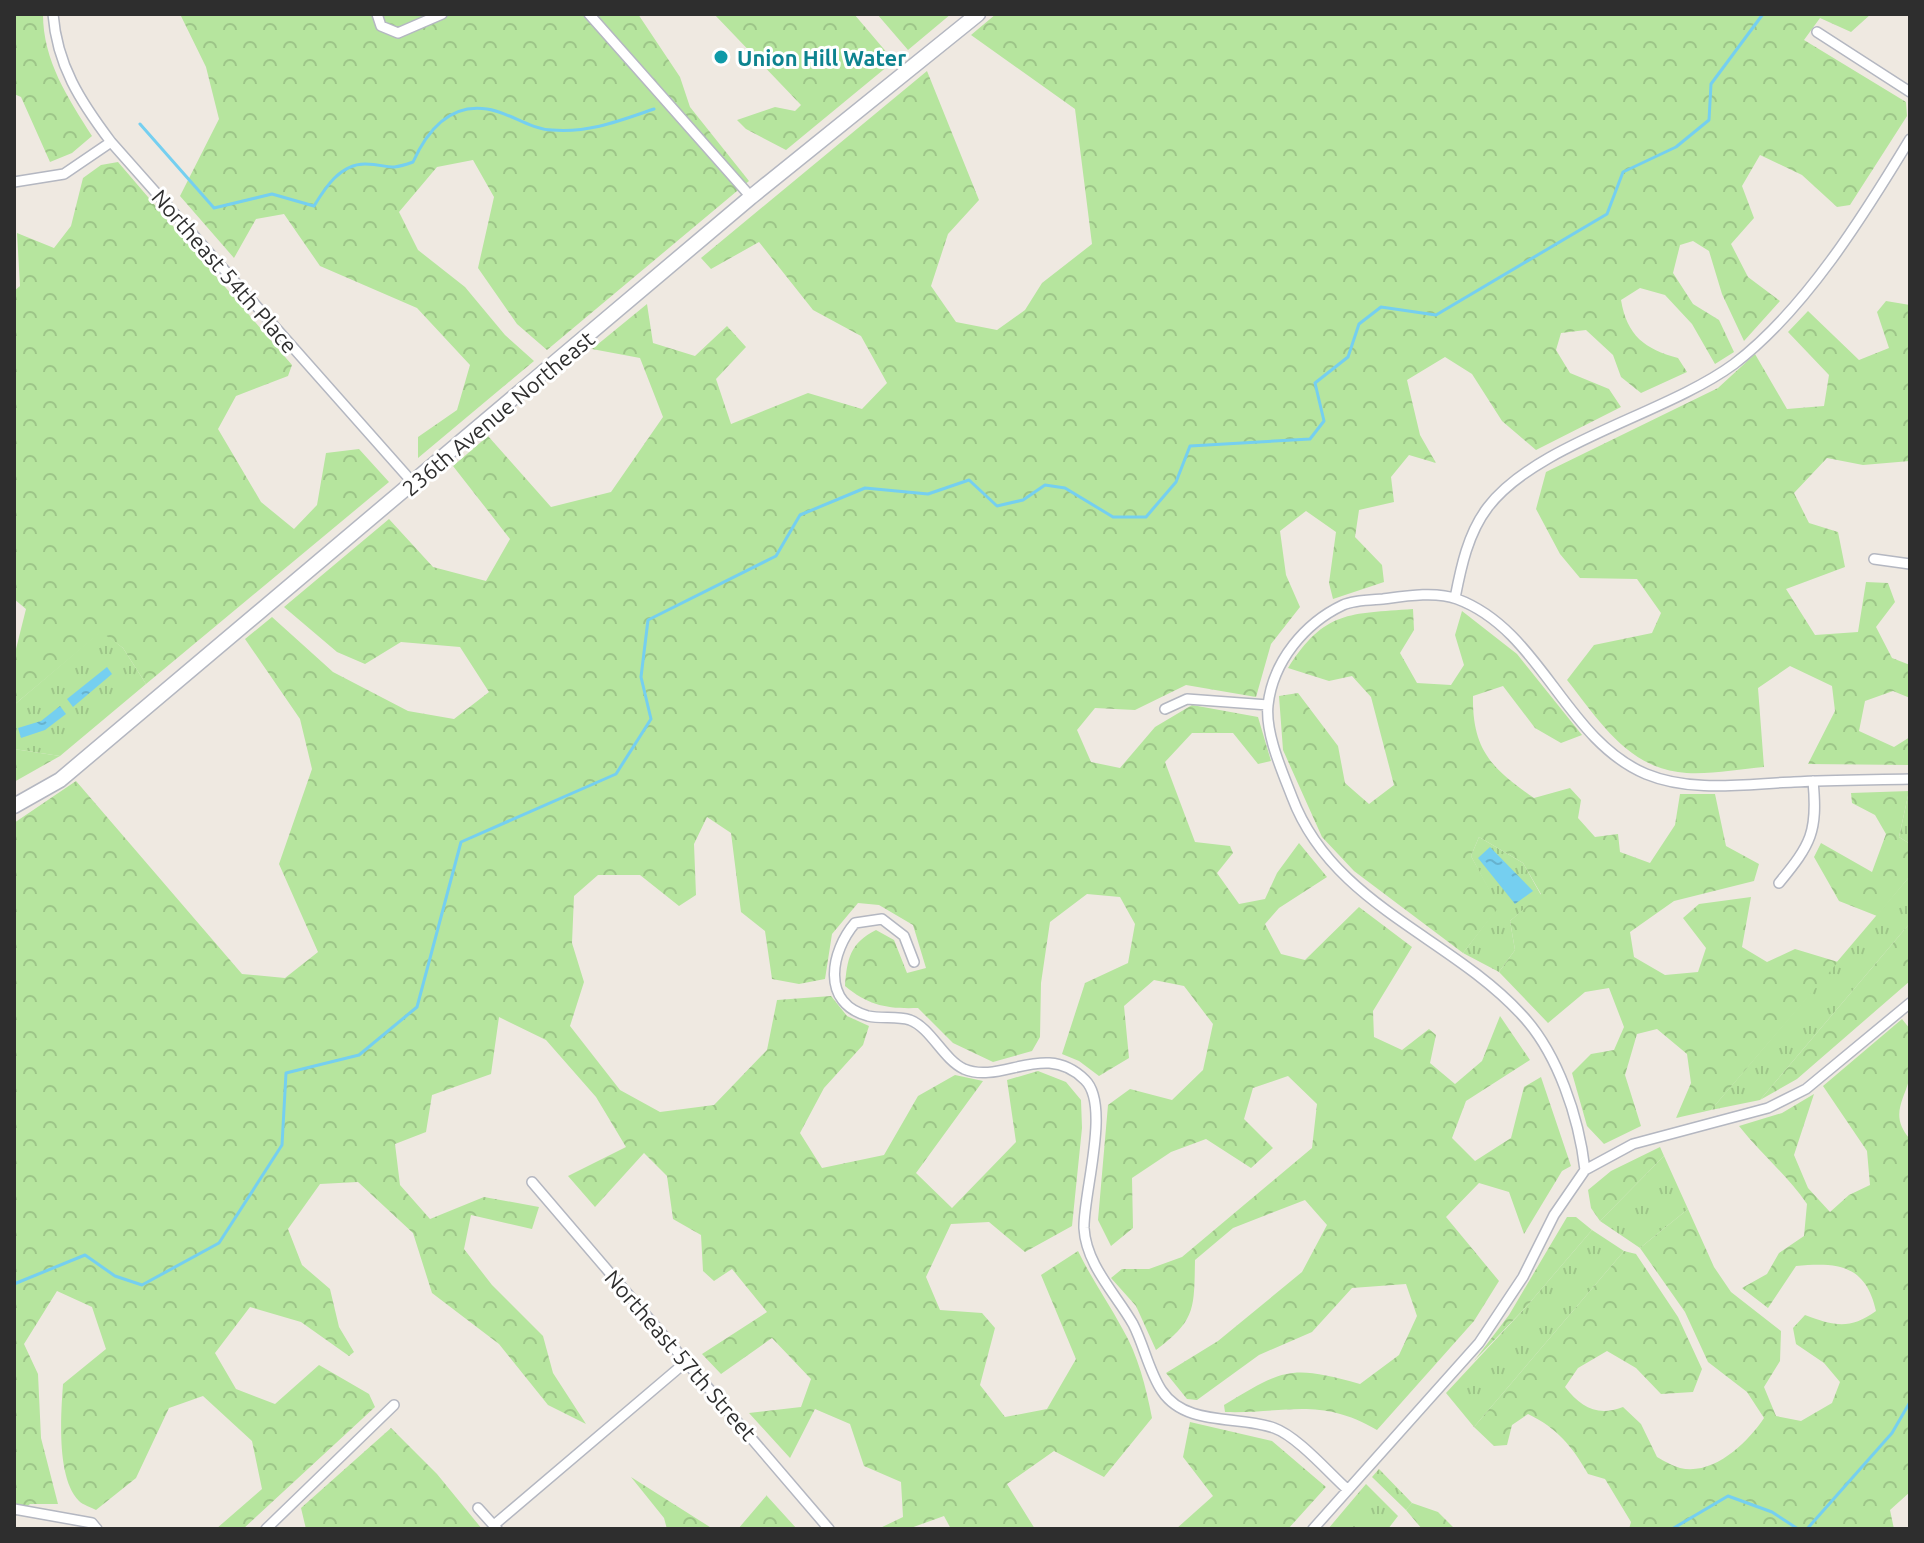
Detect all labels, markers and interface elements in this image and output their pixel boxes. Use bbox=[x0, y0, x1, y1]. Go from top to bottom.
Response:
place label: Union Hill Water bbox=[737, 45, 906, 70]
marker: Union Hill Water bbox=[712, 48, 730, 66]
street label: Northeast 54th Place bbox=[147, 184, 303, 358]
street label: 236th Avenue Northeast bbox=[397, 325, 599, 500]
street label: Northeast 57th Street bbox=[600, 1265, 762, 1445]

